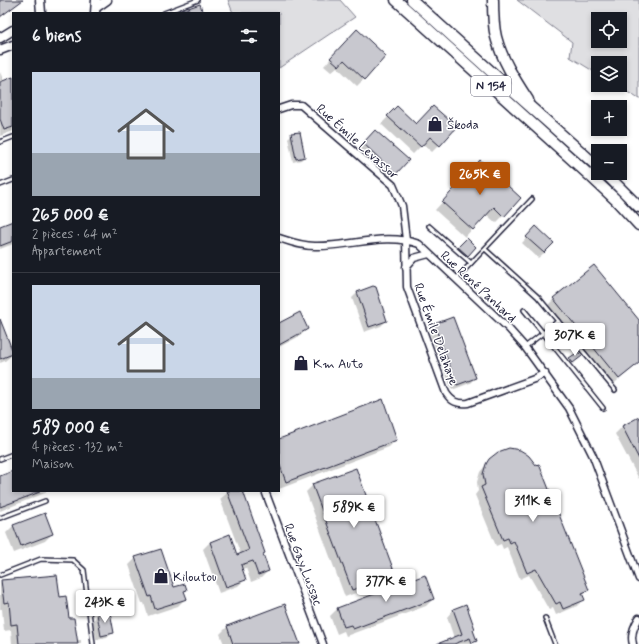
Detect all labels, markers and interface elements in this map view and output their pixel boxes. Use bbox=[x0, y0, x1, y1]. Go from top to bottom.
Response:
map controls bbox=[591, 12, 627, 180]
button: locate bbox=[591, 12, 627, 48]
text: 6 biens bbox=[32, 25, 81, 47]
icon: filters bbox=[238, 25, 260, 47]
button: layers bbox=[591, 56, 627, 92]
road number: N 154 bbox=[471, 76, 511, 96]
icon: home bbox=[110, 98, 182, 170]
street label: Rue Émile Levassor bbox=[312, 100, 403, 184]
button: + bbox=[591, 100, 627, 136]
shop icon: Škoda bbox=[426, 115, 444, 133]
place label: Škoda bbox=[447, 117, 479, 134]
button: − bbox=[591, 144, 627, 180]
pin: 265K € bbox=[447, 162, 513, 196]
text: 265K € bbox=[459, 166, 501, 183]
text: 265 000 € bbox=[32, 204, 109, 226]
text: 2 pièces · 64 m² bbox=[32, 226, 118, 243]
text: Appartement bbox=[32, 243, 102, 260]
street label: Rue René Panhard bbox=[436, 247, 520, 327]
street label: Rue Émile Delahaye bbox=[409, 281, 463, 388]
icon: home bbox=[110, 311, 182, 383]
pin: 307K € bbox=[542, 323, 608, 357]
text: 307K € bbox=[554, 327, 596, 344]
shop icon: Km Auto bbox=[292, 354, 310, 372]
place label: Km Auto bbox=[313, 356, 363, 373]
text: 589 000 € bbox=[32, 417, 110, 439]
text: 4 pièces · 132 m² bbox=[32, 439, 123, 456]
text: Maison bbox=[32, 456, 74, 473]
pin: 311K € bbox=[500, 489, 566, 523]
text: 311K € bbox=[514, 493, 552, 510]
pin: 589K € bbox=[321, 495, 387, 529]
text: 589K € bbox=[333, 499, 375, 516]
street label: Rue Gay Lussac bbox=[279, 521, 326, 608]
shop icon: Kiloutou bbox=[152, 567, 170, 585]
place label: Kiloutou bbox=[173, 569, 217, 586]
pin: 377K € bbox=[353, 569, 419, 603]
text: 377K € bbox=[366, 573, 406, 590]
pin: 243K € bbox=[72, 590, 138, 624]
text: 243K € bbox=[85, 594, 125, 611]

